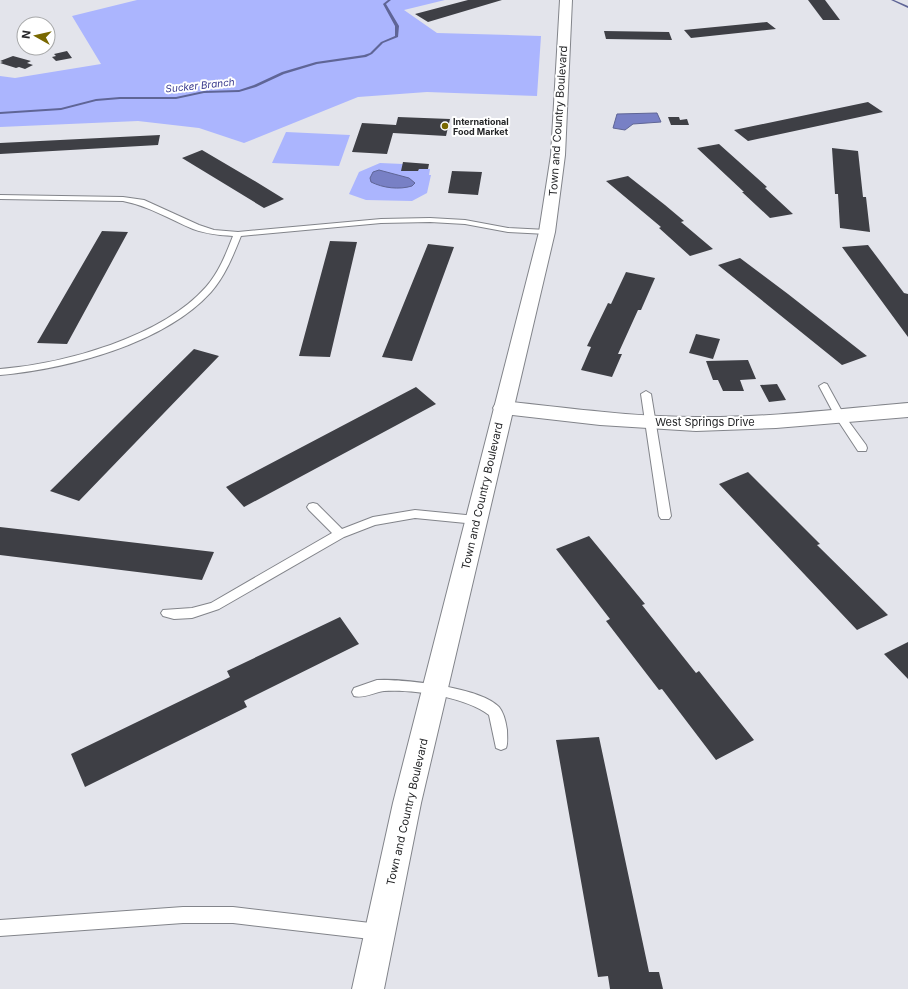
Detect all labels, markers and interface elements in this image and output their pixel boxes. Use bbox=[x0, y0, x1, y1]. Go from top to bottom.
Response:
north arrow bbox=[16, 16, 56, 56]
text: N bbox=[19, 29, 34, 40]
street label: Town and Country Boulevard bbox=[546, 45, 570, 197]
water label: Sucker Branch bbox=[165, 75, 235, 95]
place label: International Food Market bbox=[453, 116, 509, 137]
marker: International Food Market bbox=[440, 121, 450, 131]
street label: West Springs Drive bbox=[655, 415, 755, 429]
street label: Town and Country Boulevard bbox=[458, 421, 506, 571]
street label: Town and Country Boulevard bbox=[383, 737, 431, 887]

